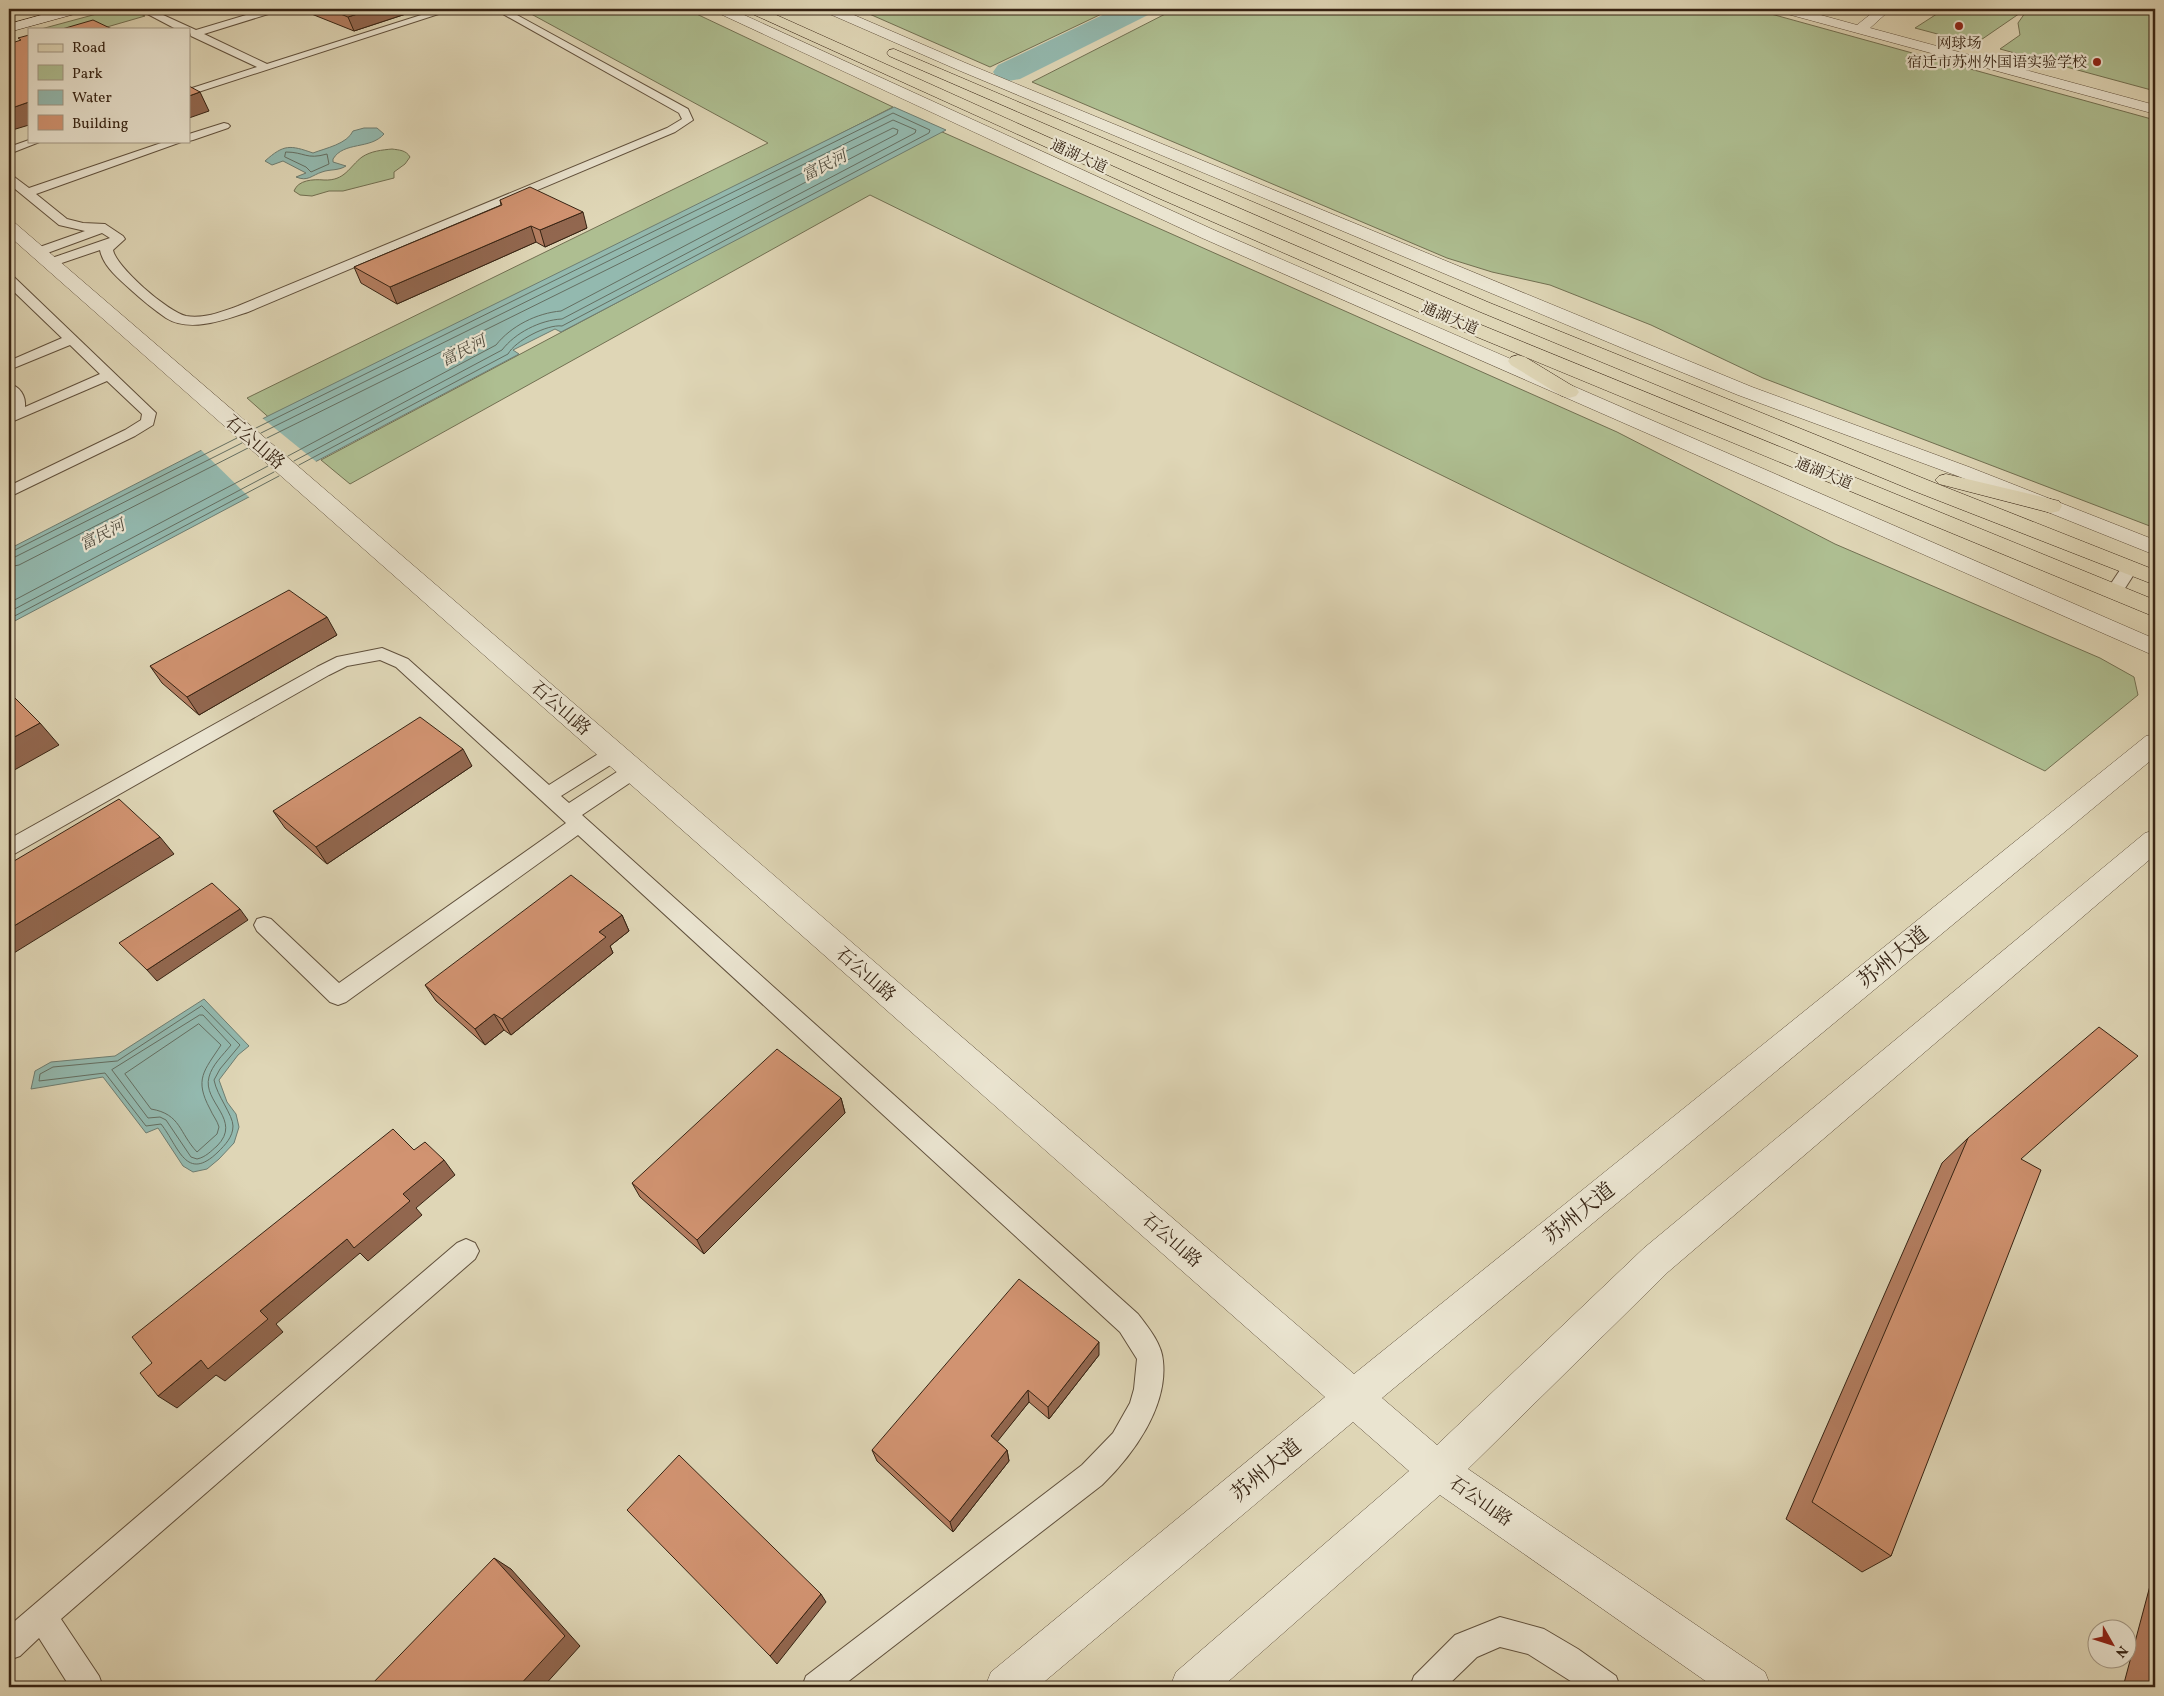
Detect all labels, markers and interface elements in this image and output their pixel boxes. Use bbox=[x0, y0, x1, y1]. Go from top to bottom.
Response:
marker: 网球场 bbox=[1953, 20, 1965, 32]
legend bbox=[28, 28, 190, 142]
place label: 网球场 bbox=[1936, 34, 1982, 55]
text: Road bbox=[72, 38, 106, 59]
place label: 宿迁市苏州外国语实验学校 bbox=[1907, 53, 2087, 74]
marker: 宿迁市苏州外国语实验学校 bbox=[2091, 56, 2103, 68]
text: Park bbox=[72, 64, 103, 85]
text: Water bbox=[72, 88, 112, 109]
text: Building bbox=[72, 114, 129, 135]
street label: 通湖大道 bbox=[1047, 136, 1110, 179]
water label: 富民河 bbox=[799, 145, 854, 187]
street label: 通湖大道 bbox=[1418, 298, 1481, 341]
water label: 富民河 bbox=[438, 330, 493, 372]
street label: 石公山路 bbox=[219, 410, 289, 476]
street label: 通湖大道 bbox=[1792, 453, 1855, 495]
water label: 富民河 bbox=[77, 514, 132, 556]
street label: 石公山路 bbox=[525, 676, 595, 742]
street label: 苏州大道 bbox=[1852, 920, 1936, 996]
street label: 石公山路 bbox=[830, 942, 900, 1008]
street label: 苏州大道 bbox=[1538, 1176, 1622, 1252]
street label: 石公山路 bbox=[1136, 1208, 1206, 1274]
street label: 苏州大道 bbox=[1225, 1433, 1308, 1509]
street label: 石公山路 bbox=[1443, 1471, 1517, 1533]
north arrow bbox=[2086, 1618, 2136, 1668]
text: N bbox=[2110, 1641, 2132, 1661]

